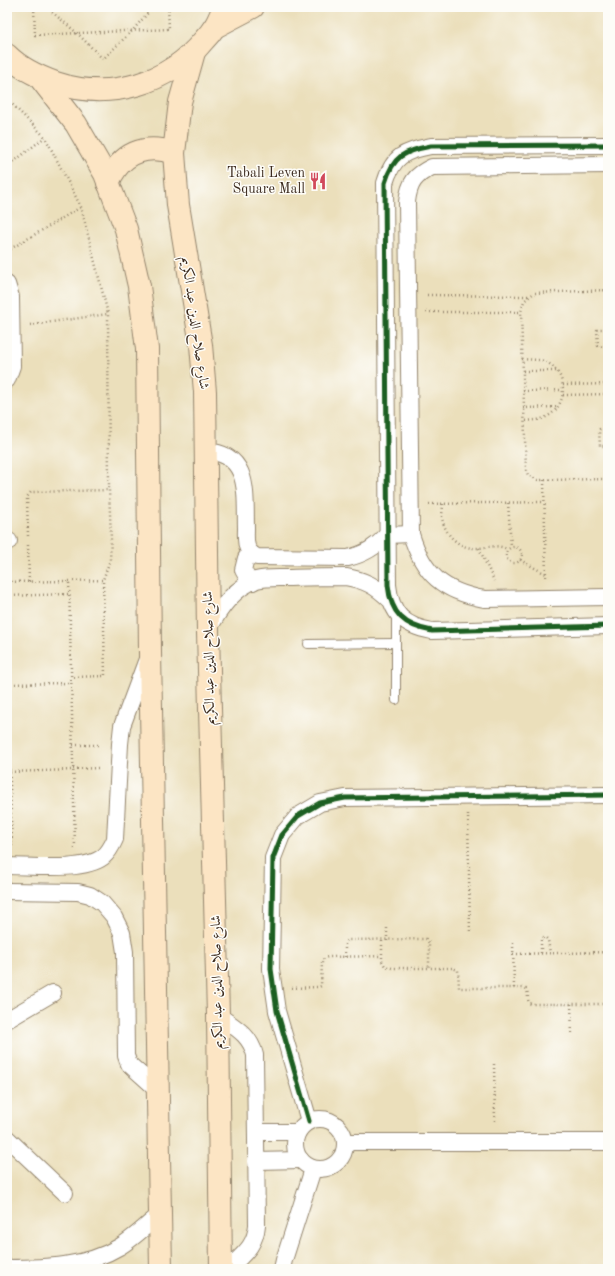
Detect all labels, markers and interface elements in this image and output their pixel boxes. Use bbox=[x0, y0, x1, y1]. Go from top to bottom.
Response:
place label: Tabali Leven Square Mall bbox=[227, 166, 305, 196]
restaurant icon: Tabali Leven Square Mall bbox=[308, 171, 328, 191]
street label: شارع صلاح الدين عبد الكريم bbox=[174, 256, 212, 391]
street label: شارع صلاح الدين عبد الكريم bbox=[200, 591, 222, 725]
street label: شارع صلاح الدين عبد الكريم bbox=[208, 915, 230, 1049]

